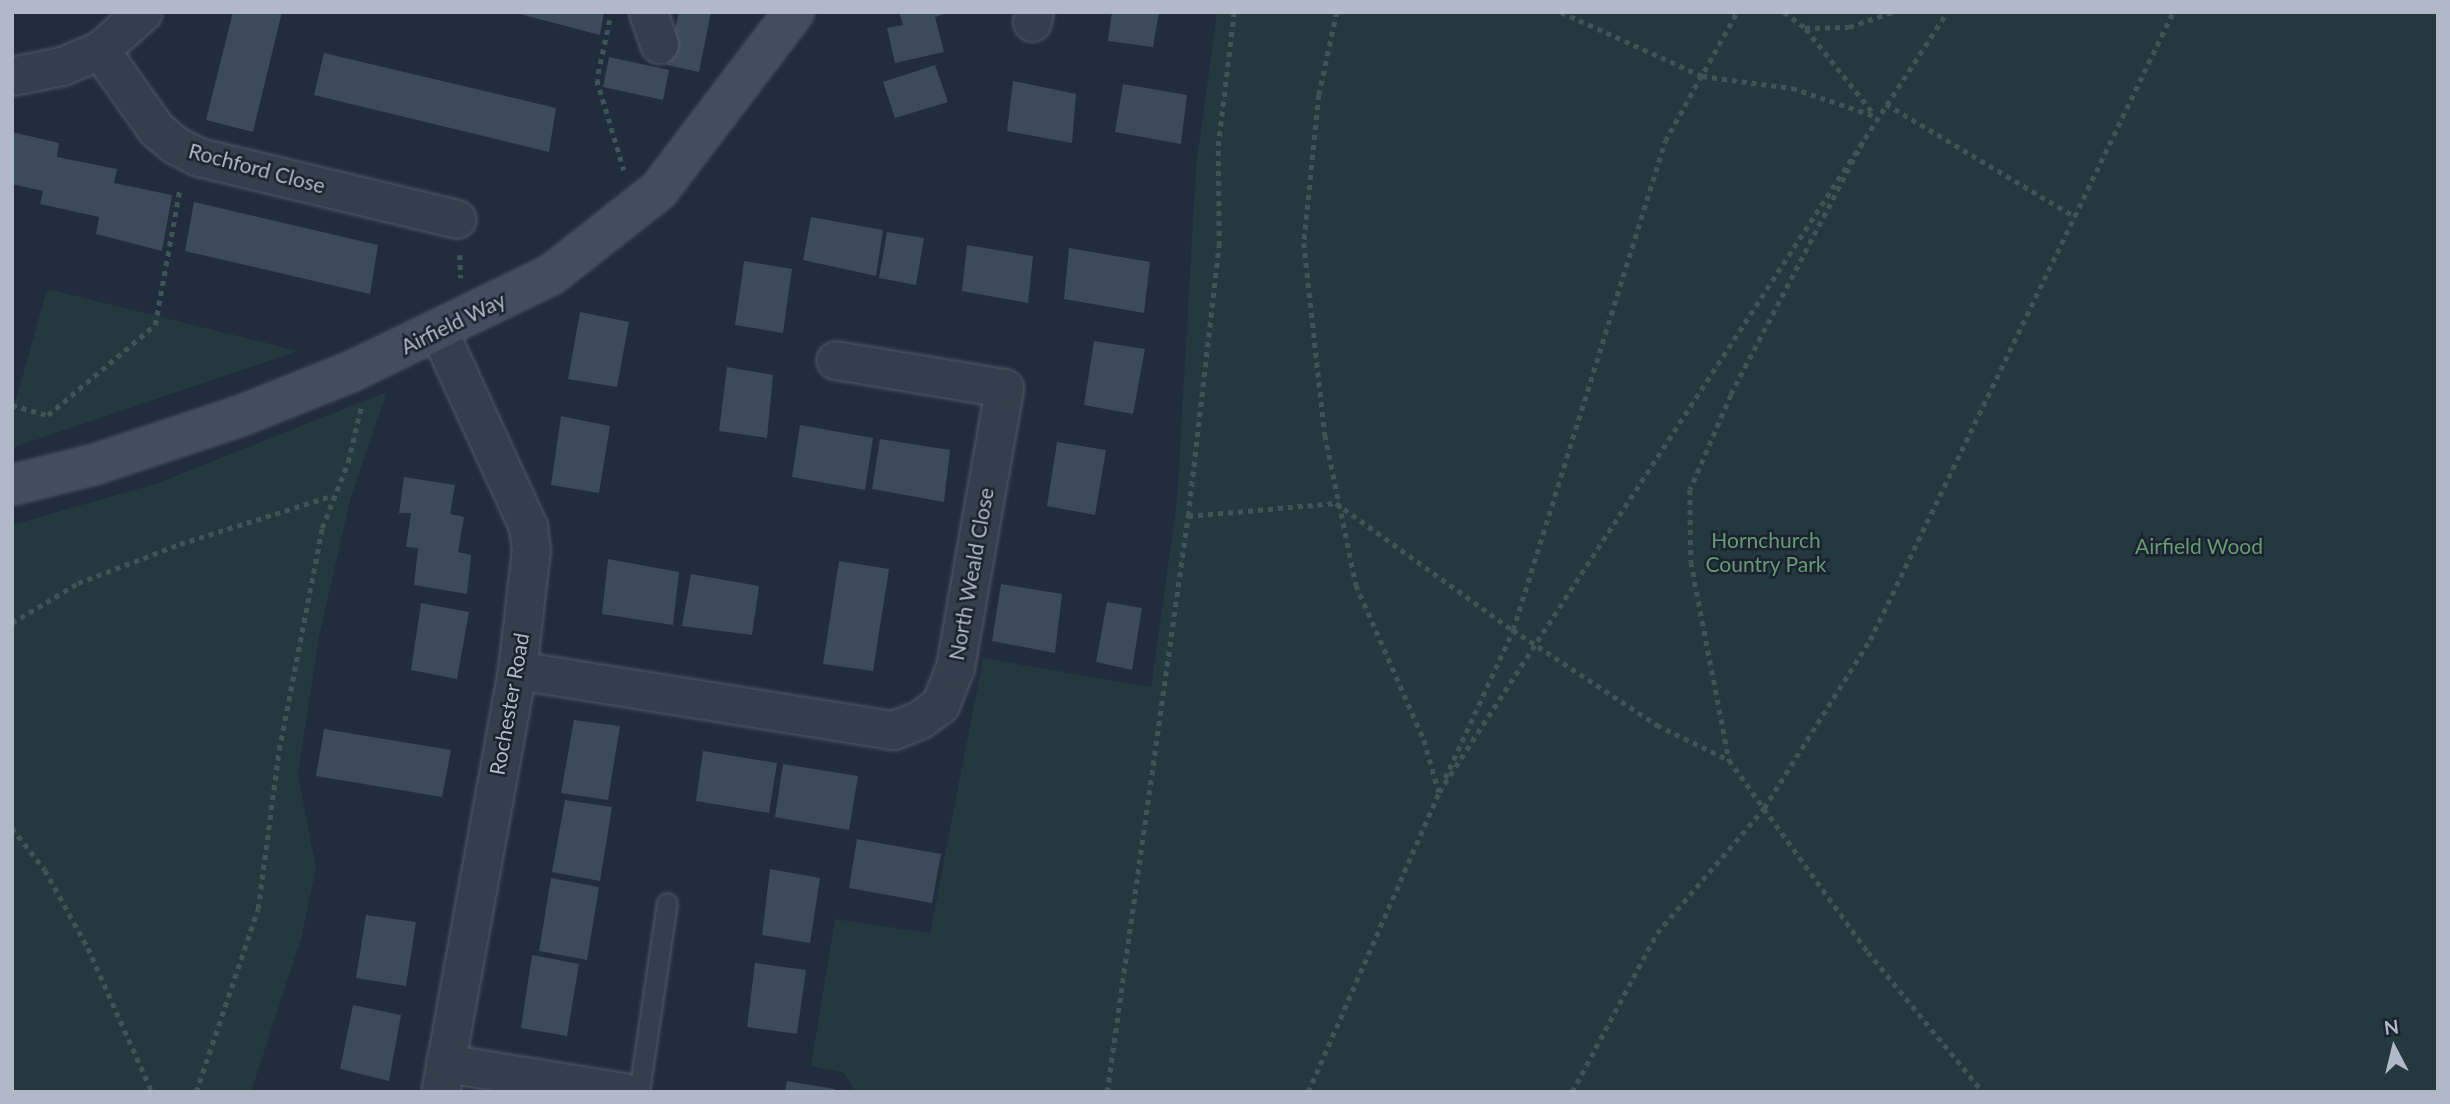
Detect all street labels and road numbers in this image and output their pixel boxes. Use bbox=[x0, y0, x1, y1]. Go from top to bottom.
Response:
street label: Rochford Close bbox=[186, 138, 328, 198]
street label: Airfield Way bbox=[396, 287, 510, 359]
street label: North Weald Close bbox=[943, 486, 999, 662]
street label: Rochester Road bbox=[484, 631, 534, 777]

